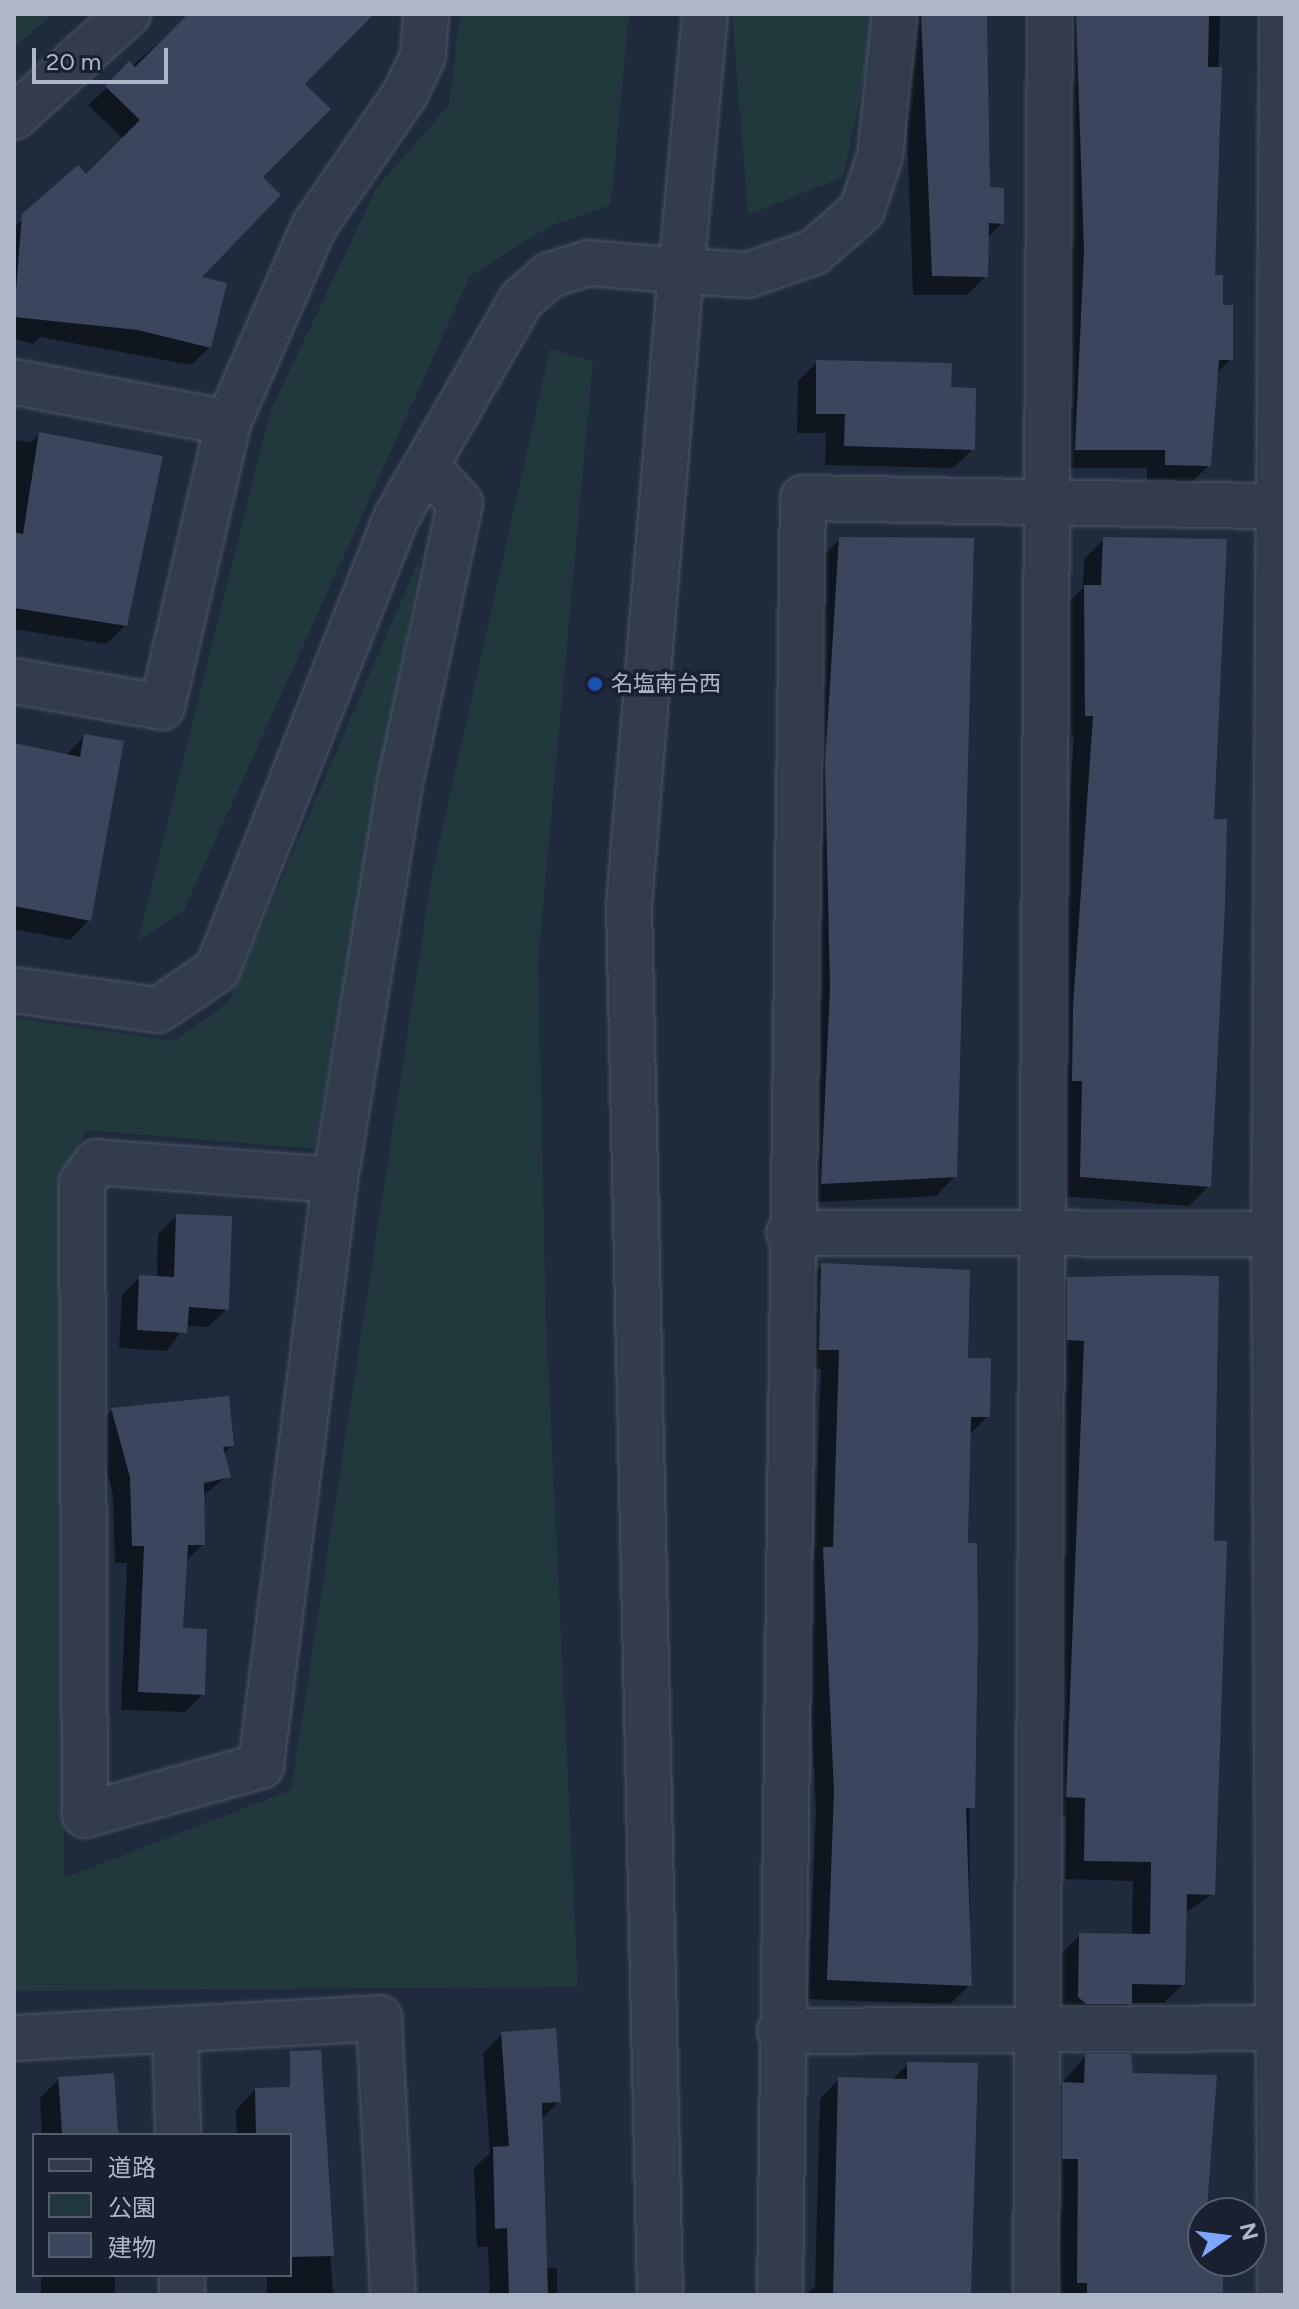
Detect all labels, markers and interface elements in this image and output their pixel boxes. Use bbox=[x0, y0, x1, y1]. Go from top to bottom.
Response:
scale bar bbox=[36, 32, 172, 82]
text: 20 m bbox=[46, 47, 101, 76]
place label: 名塩南台西 bbox=[611, 671, 721, 697]
marker: 名塩南台西 bbox=[586, 675, 604, 693]
legend bbox=[32, 2133, 292, 2277]
text: 道路 bbox=[108, 2153, 156, 2182]
text: 公園 bbox=[108, 2193, 156, 2222]
north arrow bbox=[1187, 2197, 1267, 2277]
text: N bbox=[1234, 2220, 1264, 2243]
text: 建物 bbox=[108, 2233, 156, 2262]

